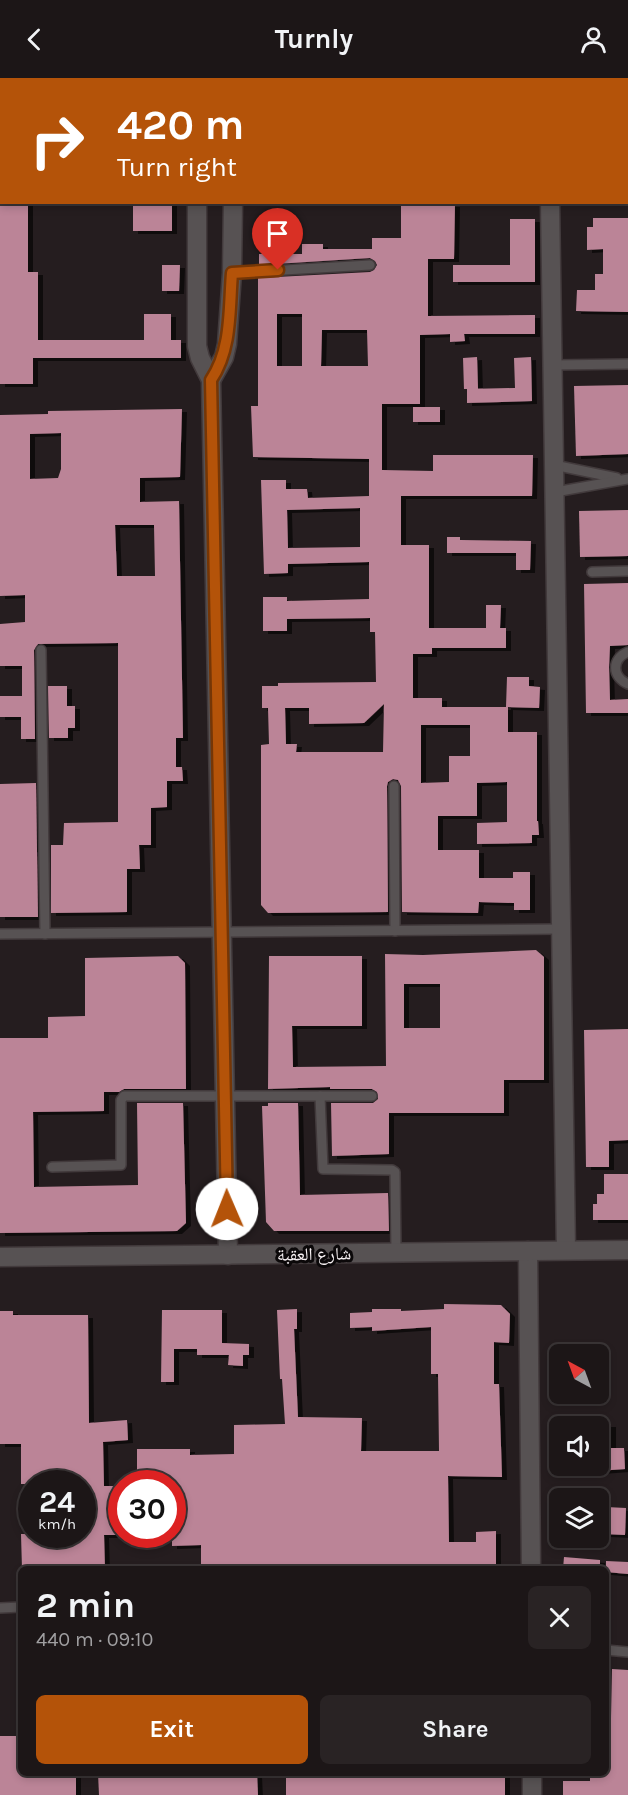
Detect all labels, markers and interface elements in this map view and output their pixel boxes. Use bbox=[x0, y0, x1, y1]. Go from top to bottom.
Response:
icon: back bbox=[18, 23, 51, 56]
text: Turnly bbox=[275, 23, 353, 55]
icon: person bbox=[577, 23, 610, 56]
text: 420 m bbox=[117, 100, 244, 150]
icon: right bbox=[18, 102, 96, 180]
text: Turn right bbox=[117, 151, 237, 183]
pin bbox=[252, 208, 303, 270]
icon: arrive bbox=[261, 217, 294, 250]
position arrow bbox=[195, 1177, 259, 1241]
street label: شارع العقبة bbox=[277, 1242, 351, 1266]
north arrow bbox=[549, 1344, 609, 1404]
map controls bbox=[549, 1344, 609, 1548]
button: sound bbox=[549, 1416, 609, 1476]
speed limit sign: 30 bbox=[108, 1470, 186, 1548]
text: 24 bbox=[39, 1484, 75, 1520]
button: layers bbox=[549, 1488, 609, 1548]
text: km/h bbox=[38, 1515, 76, 1533]
text: 2 min bbox=[36, 1584, 135, 1626]
button: close bbox=[528, 1586, 591, 1649]
text: 440 m · 09:10 bbox=[36, 1628, 153, 1651]
button: Exit bbox=[36, 1695, 308, 1764]
button: Share bbox=[320, 1695, 591, 1764]

